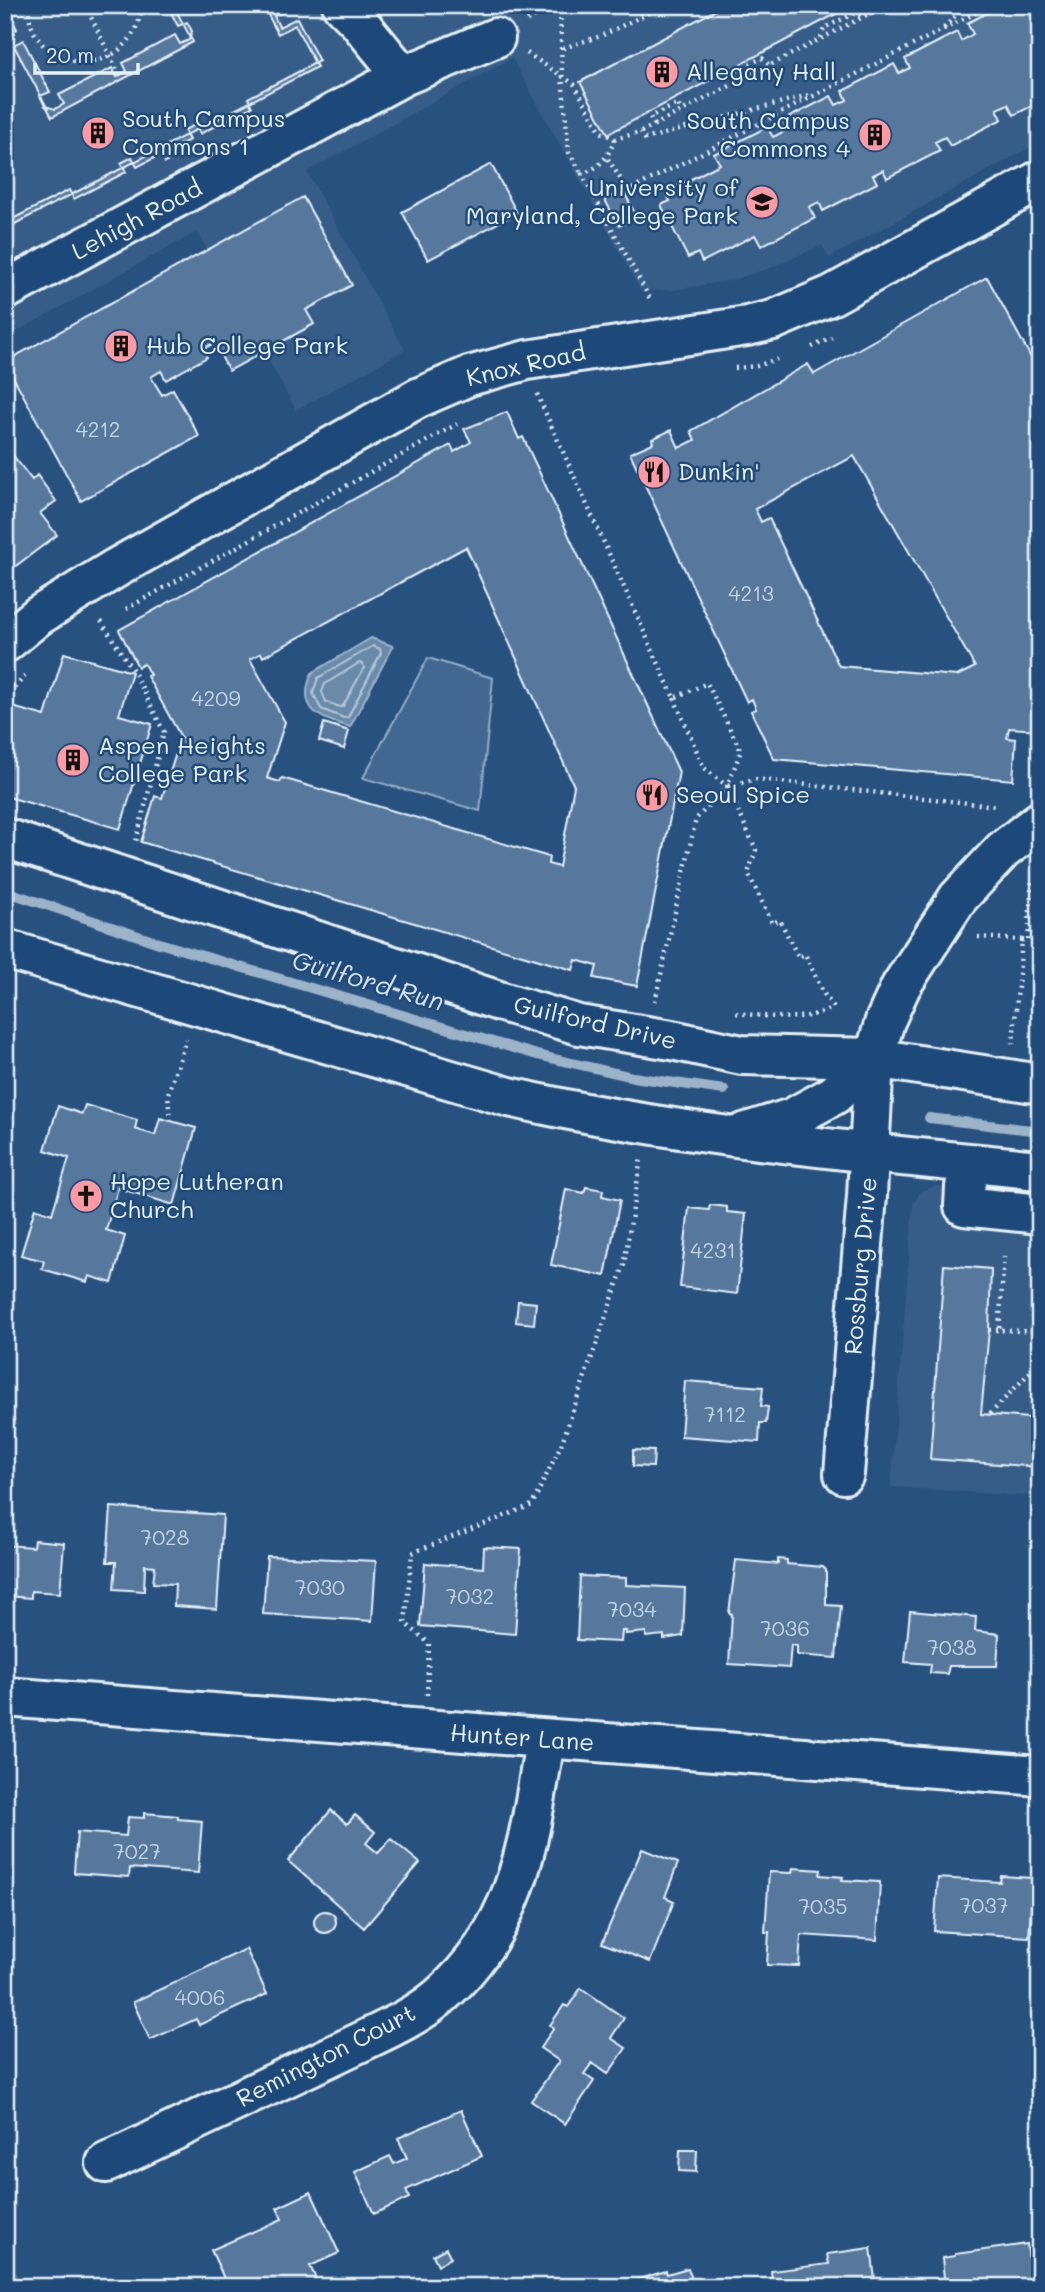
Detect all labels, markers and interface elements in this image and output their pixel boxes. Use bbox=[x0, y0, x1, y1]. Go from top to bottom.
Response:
scale bar bbox=[35, 32, 138, 76]
text: 20 m bbox=[46, 41, 94, 68]
building icon: Allegany Hall bbox=[643, 53, 681, 91]
place label: Allegany Hall bbox=[686, 55, 836, 86]
place label: South Campus Commons 1 bbox=[122, 102, 285, 161]
place label: South Campus Commons 4 bbox=[687, 104, 850, 163]
building icon: South Campus Commons 1 bbox=[79, 114, 117, 152]
building icon: South Campus Commons 4 bbox=[856, 116, 894, 154]
street label: Lehigh Road bbox=[66, 171, 207, 266]
place label: University of Maryland, College Park bbox=[466, 171, 739, 230]
school or university icon: University of Maryland, College Park bbox=[743, 183, 781, 221]
building icon: Hub College Park bbox=[102, 327, 140, 365]
place label: Hub College Park bbox=[146, 329, 348, 360]
street label: Knox Road bbox=[463, 335, 588, 392]
house number: 4212 bbox=[75, 415, 121, 442]
restaurant icon: Dunkin' bbox=[635, 453, 673, 491]
place label: Dunkin' bbox=[678, 455, 760, 486]
house number: 4213 bbox=[728, 579, 774, 606]
house number: 4209 bbox=[191, 684, 241, 711]
place label: Aspen Heights College Park bbox=[98, 729, 266, 788]
building icon: Aspen Heights College Park bbox=[54, 741, 92, 779]
restaurant icon: Seoul Spice bbox=[633, 776, 671, 814]
place label: Seoul Spice bbox=[676, 778, 810, 809]
water label: Guilford Run bbox=[288, 942, 448, 1018]
street label: Guilford Drive bbox=[511, 988, 680, 1055]
place label: Hope Lutheran Church bbox=[110, 1165, 284, 1224]
street label: Rossburg Drive bbox=[836, 1176, 883, 1356]
church icon: Hope Lutheran Church bbox=[67, 1177, 105, 1215]
house number: 4231 bbox=[690, 1236, 736, 1263]
house number: 7112 bbox=[704, 1400, 746, 1427]
house number: 7028 bbox=[140, 1523, 190, 1550]
house number: 7030 bbox=[295, 1573, 345, 1600]
house number: 7032 bbox=[446, 1582, 494, 1609]
house number: 7034 bbox=[607, 1595, 657, 1622]
house number: 7036 bbox=[760, 1614, 810, 1641]
house number: 7038 bbox=[927, 1633, 977, 1660]
street label: Hunter Lane bbox=[449, 1716, 595, 1757]
house number: 7027 bbox=[113, 1837, 161, 1864]
house number: 7037 bbox=[960, 1891, 1008, 1918]
house number: 7035 bbox=[798, 1892, 848, 1919]
house number: 4006 bbox=[175, 1983, 225, 2010]
street label: Remington Court bbox=[231, 1996, 420, 2113]

